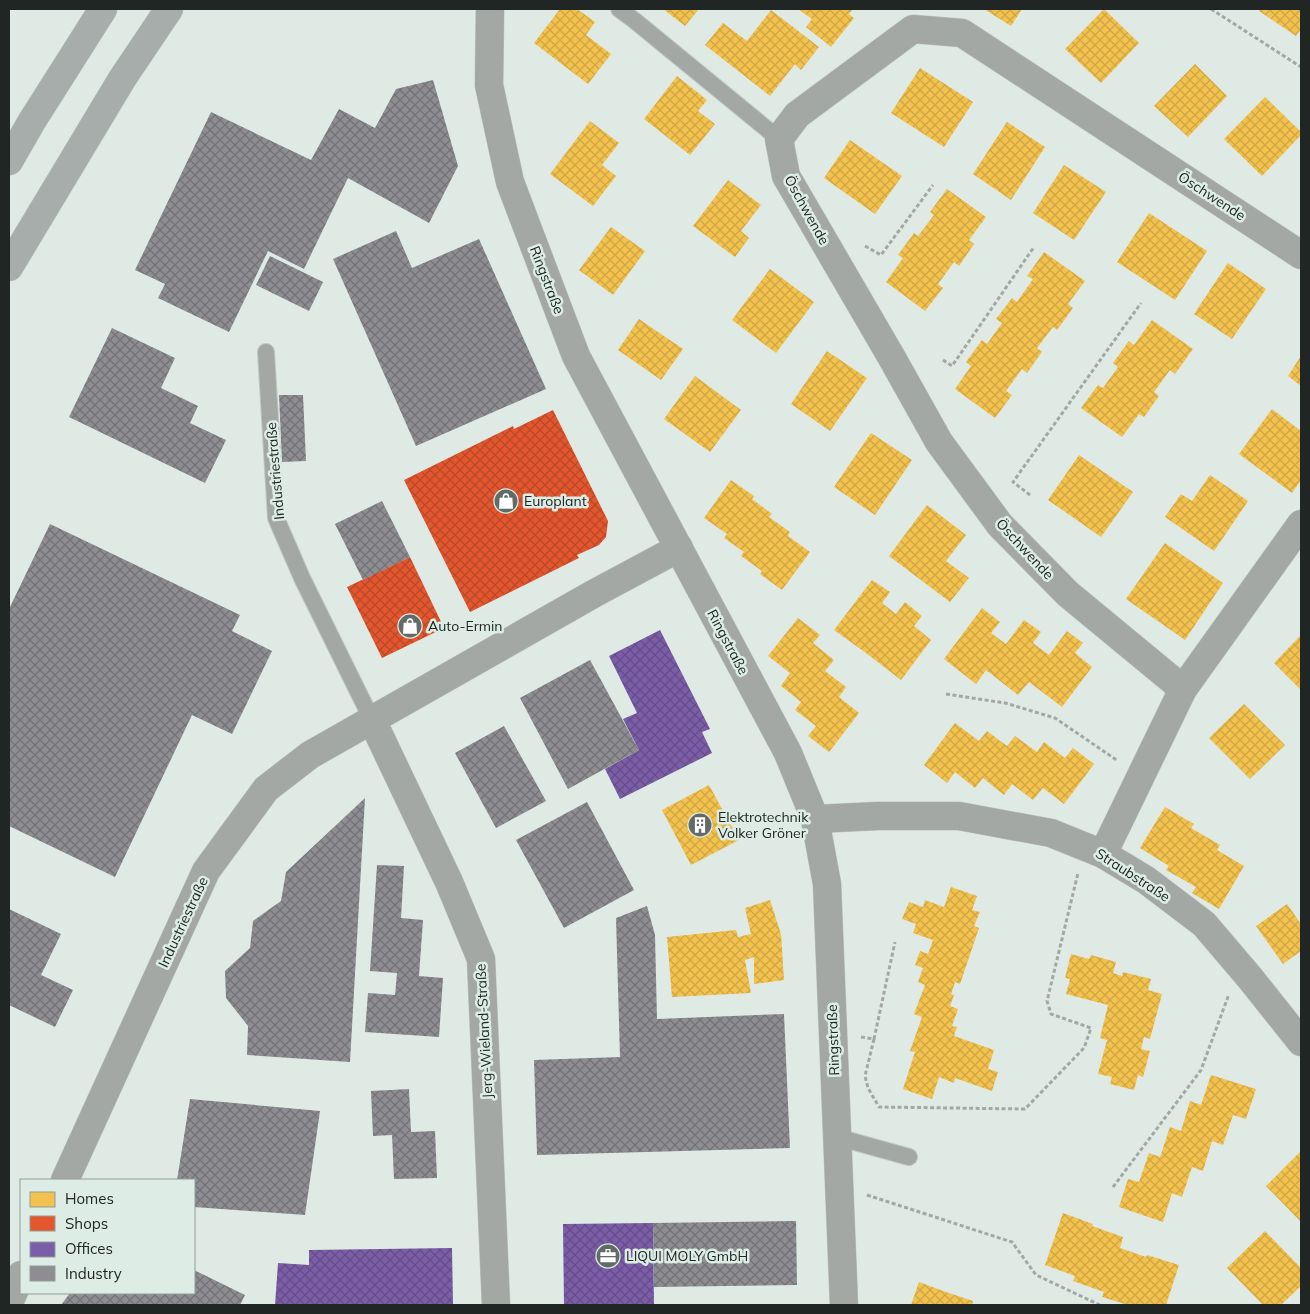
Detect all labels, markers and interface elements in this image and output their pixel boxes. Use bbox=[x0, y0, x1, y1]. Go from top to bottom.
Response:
street label: Öschwende bbox=[1175, 168, 1249, 224]
street label: Öschwende bbox=[781, 172, 833, 248]
street label: Ringstraße bbox=[526, 243, 568, 317]
street label: Industriestraße bbox=[262, 422, 288, 520]
shop icon: Europlant bbox=[493, 488, 519, 514]
place label: Europlant bbox=[524, 492, 587, 510]
street label: Öschwende bbox=[992, 515, 1058, 583]
street label: Ringstraße bbox=[703, 606, 753, 678]
shop icon: Auto-Ermin bbox=[397, 613, 423, 639]
place label: Auto-Ermin bbox=[428, 617, 503, 635]
place label: Elektrotechnik Volker Gröner bbox=[718, 808, 809, 842]
building icon: Elektrotechnik Volker Gröner bbox=[687, 812, 713, 838]
street label: Straubstraße bbox=[1092, 844, 1174, 906]
street label: Industriestraße bbox=[154, 874, 212, 970]
street label: Jerg-Wieland-Straße bbox=[471, 963, 497, 1099]
street label: Ringstraße bbox=[823, 1004, 843, 1076]
legend bbox=[20, 1179, 195, 1294]
text: Homes bbox=[65, 1189, 114, 1208]
text: Shops bbox=[65, 1214, 108, 1233]
text: Offices bbox=[65, 1239, 113, 1258]
office icon: LIQUI MOLY GmbH bbox=[595, 1243, 621, 1269]
place label: LIQUI MOLY GmbH bbox=[626, 1247, 748, 1265]
text: Industry bbox=[65, 1264, 122, 1283]

